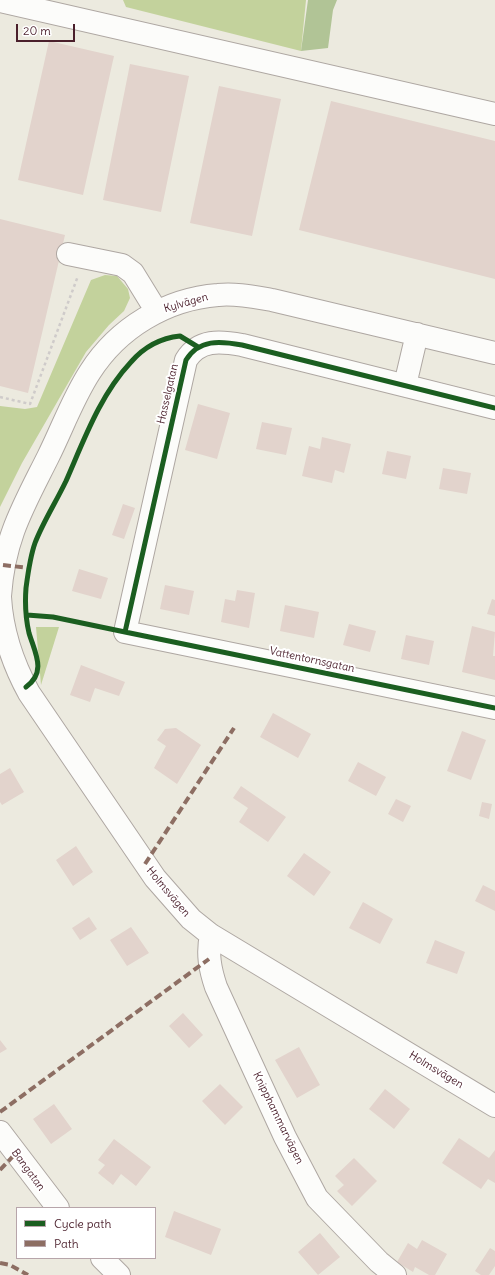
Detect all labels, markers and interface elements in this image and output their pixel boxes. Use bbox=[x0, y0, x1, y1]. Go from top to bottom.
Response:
scale bar bbox=[18, 16, 77, 42]
text: 20 m bbox=[23, 23, 51, 38]
street label: Kylvägen bbox=[162, 290, 210, 316]
street label: Hasselgatan bbox=[155, 363, 181, 425]
street label: Vattentornsgatan bbox=[268, 645, 356, 675]
street label: Holmsvägen bbox=[143, 864, 193, 920]
street label: Holmsvägen bbox=[406, 1049, 466, 1091]
street label: Knipphammarvägen bbox=[250, 1070, 306, 1166]
street label: Bangatan bbox=[8, 1146, 48, 1194]
legend bbox=[16, 1207, 156, 1259]
text: Cycle path bbox=[54, 1216, 111, 1231]
text: Path bbox=[54, 1236, 79, 1251]

